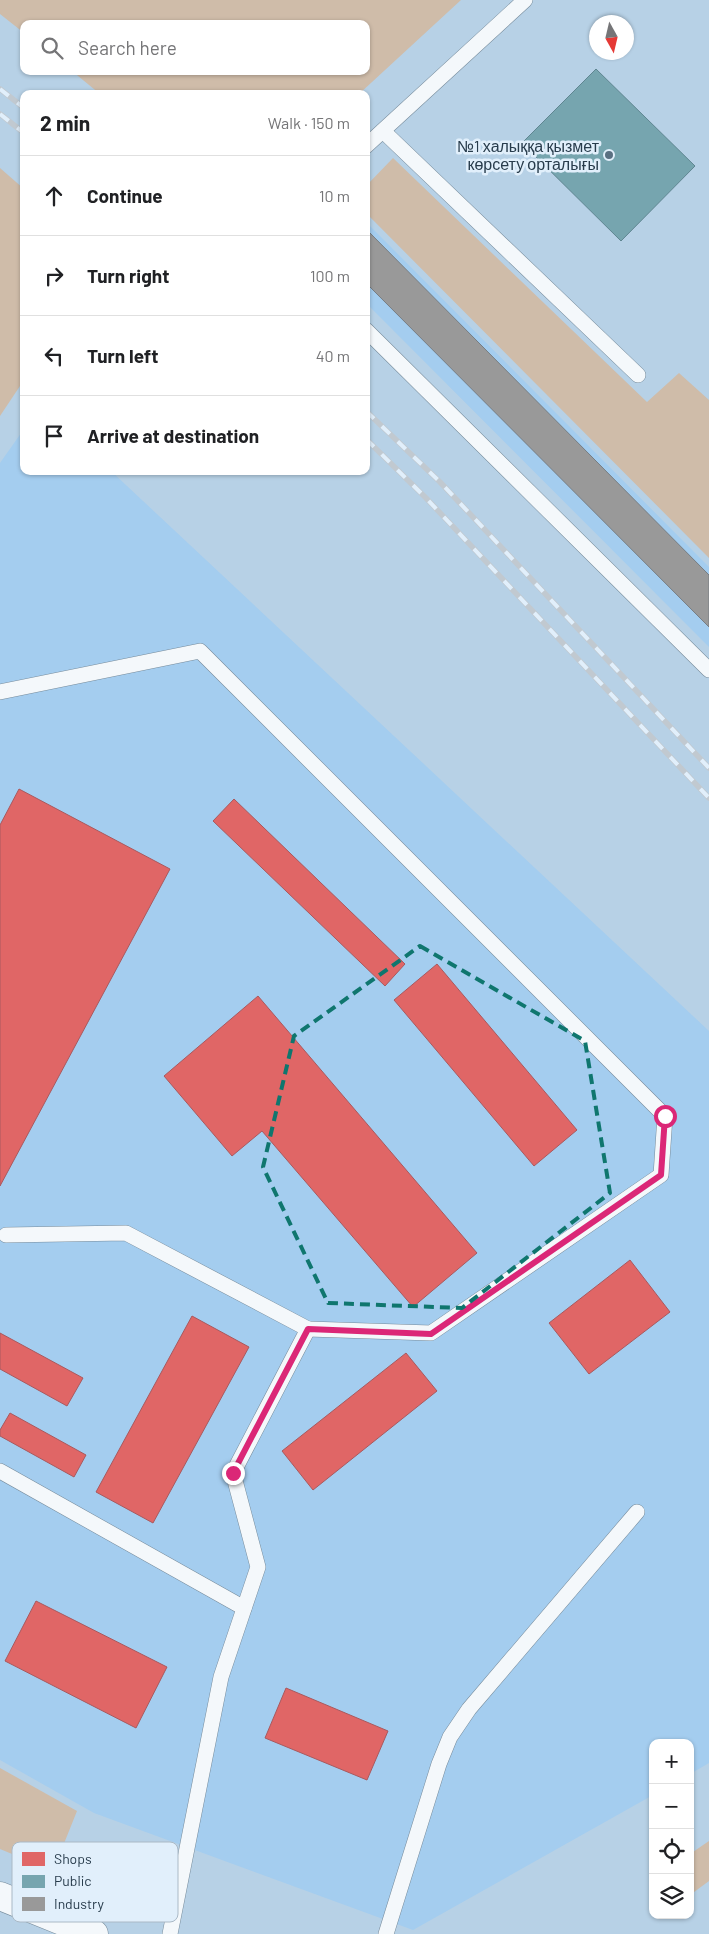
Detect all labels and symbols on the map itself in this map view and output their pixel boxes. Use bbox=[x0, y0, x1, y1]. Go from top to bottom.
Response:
north arrow bbox=[589, 15, 634, 60]
place label: №1 халыққа қызмет көрсету орталығы bbox=[457, 136, 600, 173]
marker: №1 халыққа қызмет көрсету орталығы bbox=[603, 149, 615, 161]
route start bbox=[654, 1105, 677, 1128]
route end bbox=[222, 1462, 245, 1485]
legend bbox=[12, 1842, 178, 1922]
text: Shops bbox=[54, 1850, 92, 1867]
text: Public bbox=[54, 1872, 92, 1889]
text: Industry bbox=[54, 1895, 105, 1912]

